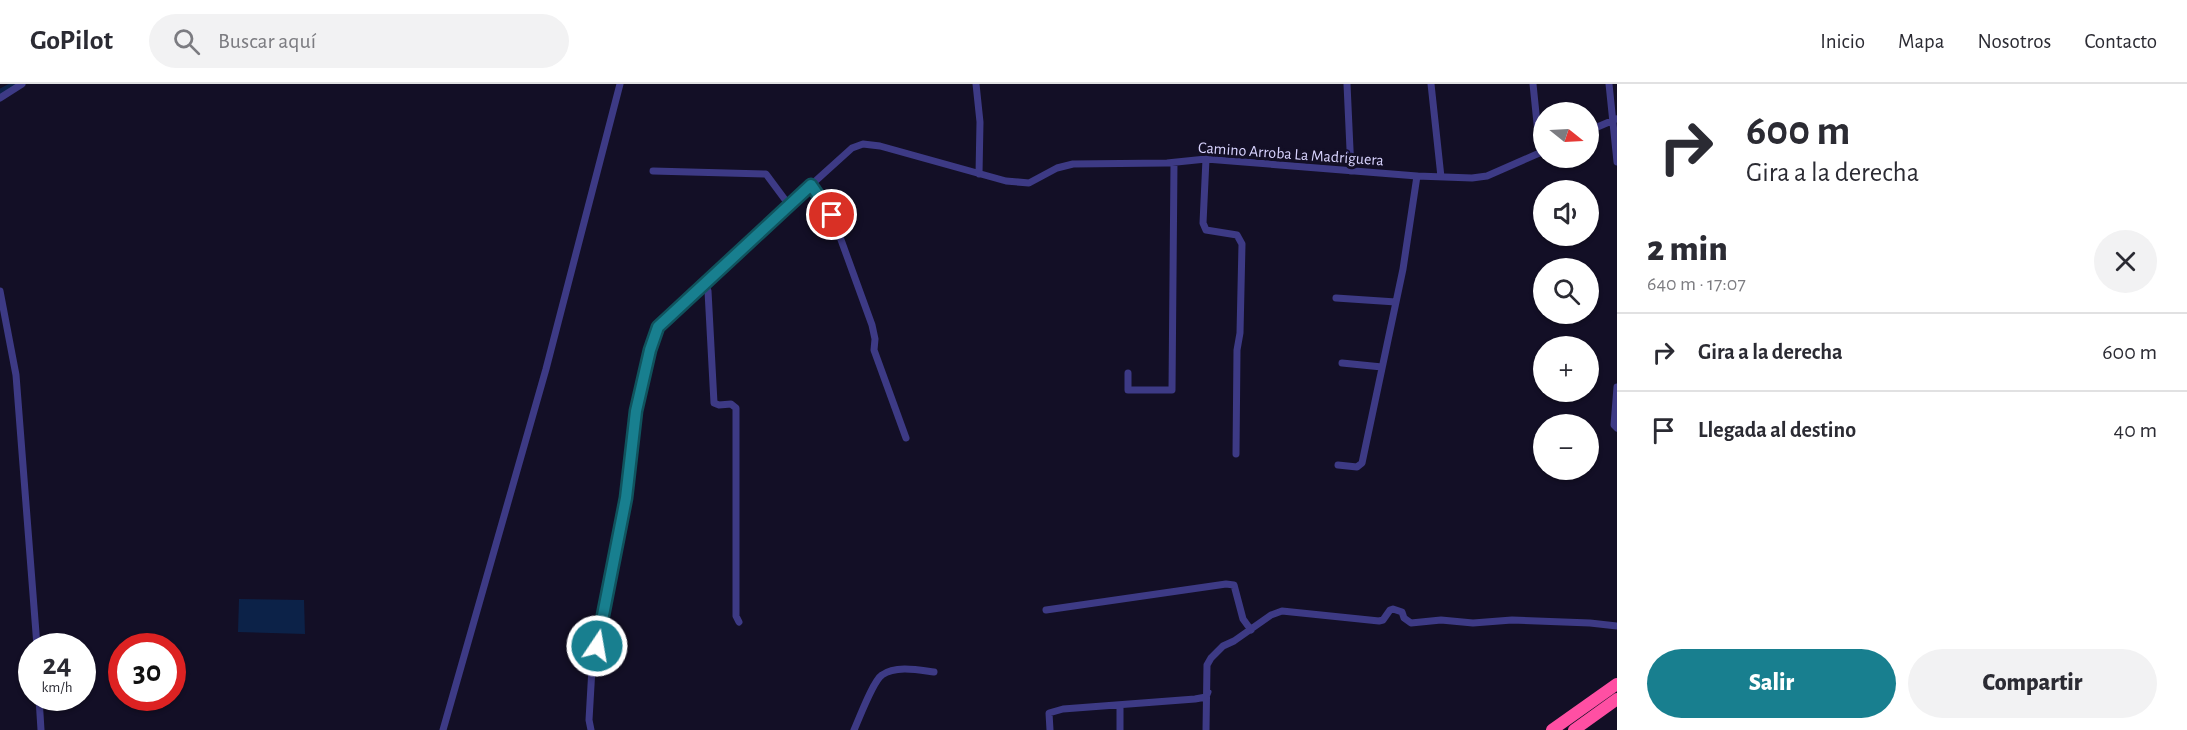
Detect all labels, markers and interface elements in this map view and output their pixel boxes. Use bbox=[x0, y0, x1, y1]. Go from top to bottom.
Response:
search box bbox=[149, 14, 569, 68]
icon: search bbox=[170, 25, 203, 58]
text: GoPilot bbox=[30, 27, 113, 55]
text: Buscar aquí bbox=[218, 30, 316, 52]
text: Inicio bbox=[1820, 31, 1865, 52]
text: Mapa bbox=[1898, 31, 1945, 52]
text: Nosotros bbox=[1978, 31, 2051, 52]
text: Contacto bbox=[2084, 31, 2157, 52]
north arrow bbox=[1533, 102, 1599, 168]
map controls bbox=[1533, 102, 1599, 480]
icon: right bbox=[1647, 108, 1725, 186]
text: 600 m bbox=[1746, 110, 1850, 152]
street label: Camino Arroba La Madriguera bbox=[1198, 140, 1384, 168]
text: Gira a la derecha bbox=[1746, 159, 1919, 186]
button: sound bbox=[1533, 180, 1599, 246]
pin bbox=[806, 189, 857, 240]
icon: arrive bbox=[815, 198, 848, 231]
button: close bbox=[2094, 230, 2157, 293]
text: 2 min bbox=[1647, 231, 1728, 267]
button: search bbox=[1533, 258, 1599, 324]
text: 640 m · 17:07 bbox=[1647, 274, 1746, 294]
button: + bbox=[1533, 336, 1599, 402]
icon: right bbox=[1647, 336, 1680, 369]
text: Gira a la derecha bbox=[1698, 341, 1843, 363]
text: 600 m bbox=[2102, 341, 2157, 363]
button: − bbox=[1533, 414, 1599, 480]
icon: arrive bbox=[1647, 414, 1680, 447]
text: Llegada al destino bbox=[1698, 419, 1856, 441]
text: 40 m bbox=[2114, 419, 2157, 441]
position arrow bbox=[565, 614, 629, 678]
speed limit sign: 30 bbox=[108, 633, 186, 711]
button: Salir bbox=[1647, 649, 1896, 718]
button: Compartir bbox=[1908, 649, 2157, 718]
text: 24 bbox=[42, 650, 72, 680]
text: km/h bbox=[42, 680, 72, 695]

